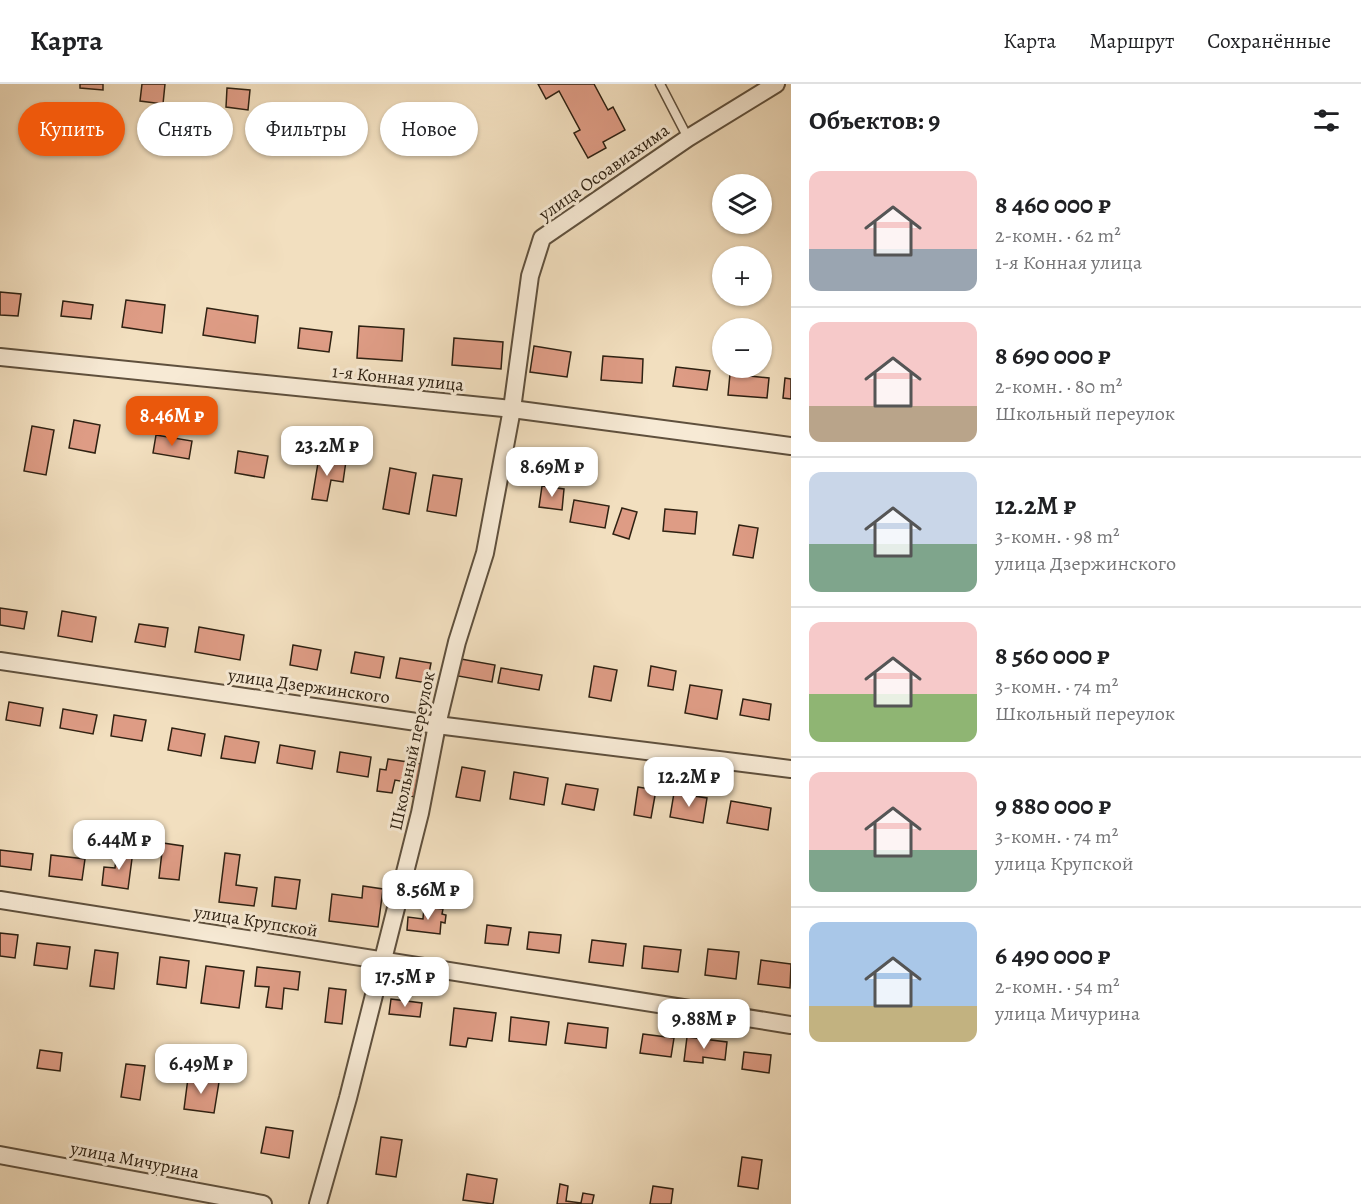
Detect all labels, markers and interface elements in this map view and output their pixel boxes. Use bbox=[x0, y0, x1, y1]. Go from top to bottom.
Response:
text: Карта bbox=[30, 22, 103, 60]
text: Карта bbox=[1003, 27, 1056, 55]
text: Маршрут bbox=[1089, 27, 1174, 55]
text: Сохранённые bbox=[1207, 27, 1331, 55]
chip: Купить bbox=[18, 102, 125, 156]
chip: Снять bbox=[137, 102, 233, 156]
chip: Фильтры bbox=[245, 102, 368, 156]
chip: Новое bbox=[380, 102, 478, 156]
text: Объектов: 9 bbox=[809, 103, 940, 138]
icon: filters bbox=[1310, 104, 1343, 137]
street label: улица Осоавиахима bbox=[533, 118, 675, 227]
map controls bbox=[712, 174, 772, 378]
button: layers bbox=[712, 174, 772, 234]
text: 8 460 000 ₽ bbox=[995, 187, 1111, 222]
icon: home bbox=[857, 195, 929, 267]
text: 2-комн. · 62 m² bbox=[995, 222, 1121, 249]
button: + bbox=[712, 246, 772, 306]
text: 1-я Конная улица bbox=[995, 249, 1142, 276]
button: − bbox=[712, 318, 772, 378]
text: 8 690 000 ₽ bbox=[995, 338, 1111, 373]
icon: home bbox=[857, 346, 929, 418]
street label: 1-я Конная улица bbox=[331, 359, 466, 397]
text: 2-комн. · 80 m² bbox=[995, 373, 1122, 400]
pin: 8.46M ₽ bbox=[117, 396, 227, 447]
text: Школьный переулок bbox=[995, 400, 1175, 427]
text: 8.46M ₽ bbox=[140, 402, 204, 429]
pin: 23.2M ₽ bbox=[272, 426, 382, 477]
text: 23.2M ₽ bbox=[295, 432, 359, 459]
pin: 8.69M ₽ bbox=[497, 447, 607, 498]
text: 8.69M ₽ bbox=[520, 453, 584, 480]
text: 12.2M ₽ bbox=[995, 488, 1076, 523]
icon: home bbox=[857, 496, 929, 568]
text: 3-комн. · 98 m² bbox=[995, 523, 1120, 550]
text: улица Дзержинского bbox=[995, 550, 1176, 577]
text: 8 560 000 ₽ bbox=[995, 638, 1110, 673]
icon: home bbox=[857, 646, 929, 718]
street label: улица Дзержинского bbox=[226, 663, 391, 709]
street label: Школьный переулок bbox=[383, 669, 441, 833]
text: 3-комн. · 74 m² bbox=[995, 673, 1118, 700]
text: Школьный переулок bbox=[995, 700, 1175, 727]
pin: 12.2M ₽ bbox=[634, 757, 744, 808]
text: 12.2M ₽ bbox=[658, 763, 720, 790]
text: 9 880 000 ₽ bbox=[995, 788, 1111, 823]
icon: home bbox=[857, 796, 929, 868]
pin: 6.44M ₽ bbox=[64, 820, 174, 871]
text: 3-комн. · 74 m² bbox=[995, 823, 1118, 850]
text: 6.44M ₽ bbox=[87, 826, 151, 853]
text: улица Крупской bbox=[995, 850, 1133, 877]
pin: 8.56M ₽ bbox=[373, 870, 483, 921]
text: 8.56M ₽ bbox=[396, 876, 460, 903]
street label: улица Крупской bbox=[192, 899, 319, 943]
text: 6 490 000 ₽ bbox=[995, 938, 1111, 973]
icon: home bbox=[857, 946, 929, 1018]
pin: 17.5M ₽ bbox=[350, 957, 460, 1008]
text: 17.5M ₽ bbox=[375, 963, 435, 990]
text: 2-комн. · 54 m² bbox=[995, 973, 1120, 1000]
pin: 9.88M ₽ bbox=[649, 999, 759, 1050]
text: улица Мичурина bbox=[995, 1000, 1140, 1027]
text: 9.88M ₽ bbox=[672, 1005, 736, 1032]
pin: 6.49M ₽ bbox=[146, 1044, 256, 1095]
text: 6.49M ₽ bbox=[169, 1050, 233, 1077]
street label: улица Мичурина bbox=[68, 1136, 202, 1184]

